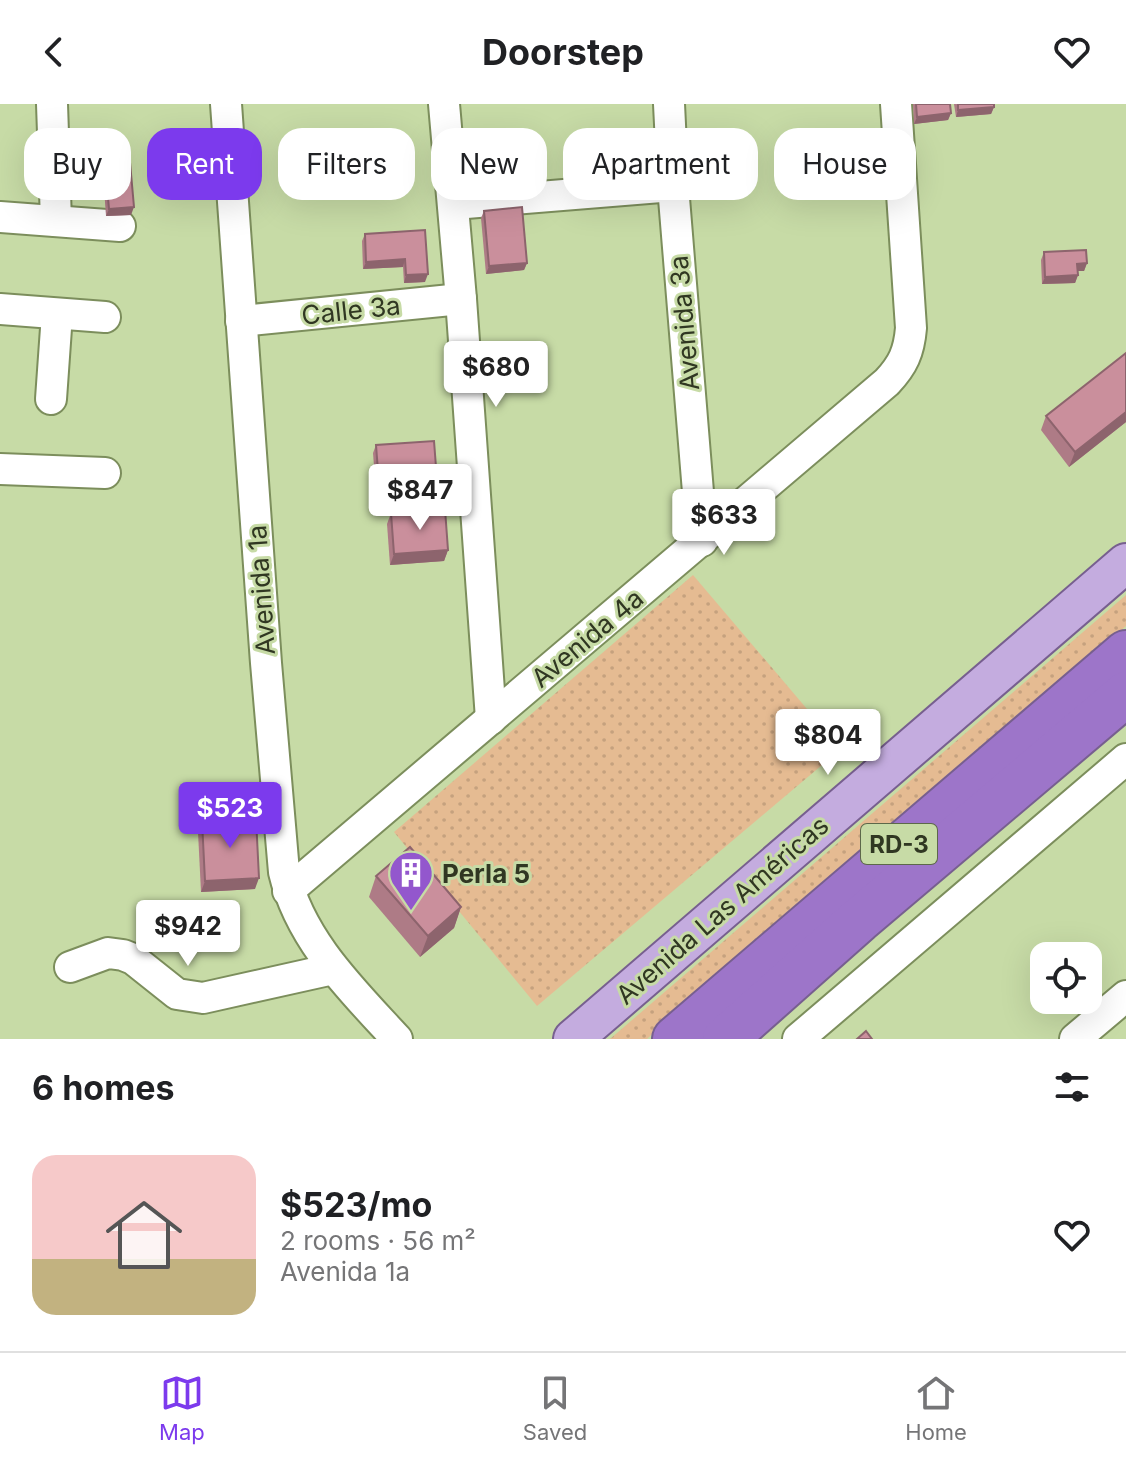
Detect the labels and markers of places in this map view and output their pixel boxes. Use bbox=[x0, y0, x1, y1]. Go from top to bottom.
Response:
pin: $680 bbox=[449, 341, 543, 409]
pin: $847 bbox=[373, 464, 467, 532]
pin: $633 bbox=[677, 489, 771, 557]
pin: $804 bbox=[781, 709, 875, 777]
pin: $523 bbox=[183, 782, 277, 850]
building icon: Perla 5 bbox=[387, 849, 435, 912]
place label: Perla 5 bbox=[442, 858, 530, 889]
pin: $942 bbox=[141, 900, 235, 968]

